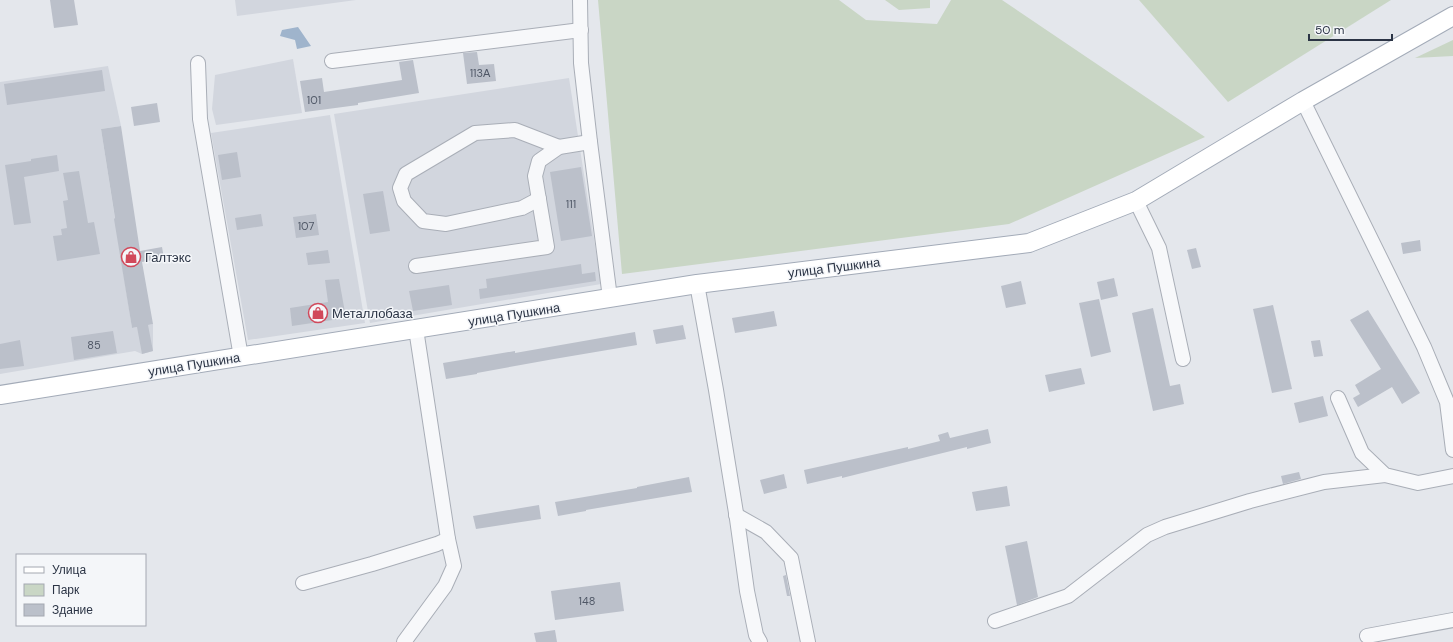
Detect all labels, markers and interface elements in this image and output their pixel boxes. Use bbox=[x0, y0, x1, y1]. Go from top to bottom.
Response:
scale bar bbox=[1309, 16, 1392, 42]
text: 50 m bbox=[1315, 22, 1344, 38]
house number: 113А bbox=[470, 66, 491, 80]
house number: 101 bbox=[307, 93, 321, 107]
house number: 111 bbox=[566, 197, 576, 211]
house number: 107 bbox=[298, 219, 314, 233]
shop icon: Галтэкс bbox=[120, 246, 142, 268]
place label: Галтэкс bbox=[145, 249, 192, 266]
street label: улица Пушкина bbox=[787, 253, 882, 282]
street label: улица Пушкина bbox=[467, 299, 562, 330]
shop icon: Металлобаза bbox=[307, 302, 329, 324]
place label: Металлобаза bbox=[332, 305, 414, 322]
house number: 85 bbox=[87, 338, 101, 352]
street label: улица Пушкина bbox=[147, 349, 242, 380]
legend bbox=[16, 554, 146, 626]
text: Улица bbox=[52, 562, 86, 578]
text: Парк bbox=[52, 582, 80, 598]
house number: 148 bbox=[579, 594, 595, 608]
text: Здание bbox=[52, 602, 93, 618]

